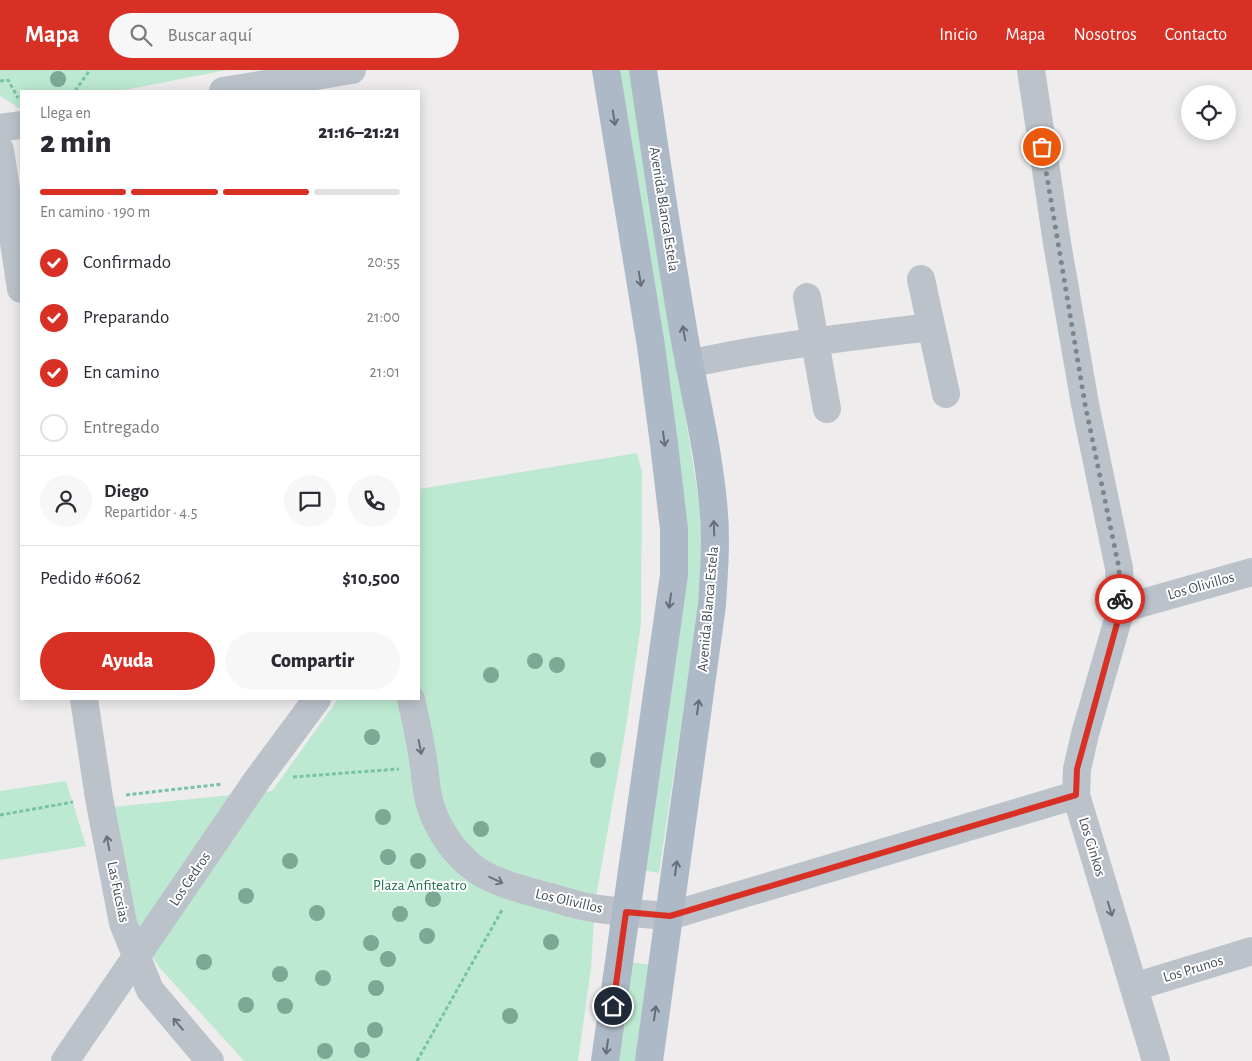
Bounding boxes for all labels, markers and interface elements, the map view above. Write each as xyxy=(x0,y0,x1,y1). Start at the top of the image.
search box xyxy=(109,13,459,58)
icon: search xyxy=(127,21,155,49)
text: Mapa xyxy=(25,23,79,47)
text: Buscar aquí xyxy=(167,26,252,45)
text: Inicio xyxy=(939,26,978,44)
text: Mapa xyxy=(1006,26,1045,44)
text: Nosotros xyxy=(1073,26,1137,44)
text: Contacto xyxy=(1165,26,1227,44)
map controls xyxy=(1181,85,1236,140)
button: locate xyxy=(1181,85,1236,140)
text: Llega en xyxy=(40,105,91,121)
one-way arrow xyxy=(609,110,619,126)
text: 21:16–21:21 xyxy=(318,123,400,142)
text: 2 min xyxy=(40,126,112,158)
pin xyxy=(1021,126,1063,168)
icon: bag xyxy=(1028,133,1056,161)
street label: Avenida Blanca Estela xyxy=(647,146,681,273)
text: En camino · 190 m xyxy=(40,204,150,220)
icon: check xyxy=(40,249,68,277)
text: Confirmado xyxy=(83,253,171,272)
text: 20:55 xyxy=(367,254,400,270)
one-way arrow xyxy=(635,270,645,286)
icon: check xyxy=(40,304,68,332)
text: Preparando xyxy=(83,308,169,327)
text: 21:00 xyxy=(367,309,400,325)
one-way arrow xyxy=(679,326,689,342)
icon: check xyxy=(40,359,68,387)
text: En camino xyxy=(83,363,160,382)
text: 21:01 xyxy=(370,364,400,380)
text: Entregado xyxy=(83,418,159,437)
one-way arrow xyxy=(659,431,669,447)
button: person xyxy=(40,475,92,527)
button: chat xyxy=(284,475,336,527)
button: phone xyxy=(348,475,400,527)
text: Diego xyxy=(104,482,149,501)
text: Repartidor · 4.5 xyxy=(104,504,197,520)
one-way arrow xyxy=(710,520,719,536)
street label: Avenida Blanca Estela xyxy=(695,545,721,673)
text: Pedido #6062 xyxy=(40,569,141,588)
text: $10,500 xyxy=(342,569,400,588)
street label: Los Olivillos xyxy=(1166,569,1236,603)
courier xyxy=(1095,574,1145,624)
icon: bike xyxy=(1106,585,1134,613)
one-way arrow xyxy=(665,593,675,609)
button: Ayuda xyxy=(40,632,215,690)
button: Compartir xyxy=(225,632,400,690)
one-way arrow xyxy=(693,699,703,715)
one-way arrow xyxy=(416,738,426,754)
street label: Los Ginkos xyxy=(1076,815,1108,879)
one-way arrow xyxy=(102,836,112,852)
street label: Los Cedros xyxy=(167,849,213,909)
street label: Las Fucsias xyxy=(104,860,132,924)
one-way arrow xyxy=(671,861,681,877)
one-way arrow xyxy=(488,876,503,885)
park label: Plaza Anfiteatro xyxy=(373,878,467,893)
street label: Los Olivillos xyxy=(534,886,604,916)
one-way arrow xyxy=(1106,900,1116,916)
street label: Los Prunos xyxy=(1161,953,1225,985)
pin xyxy=(592,985,634,1027)
icon: home xyxy=(599,992,627,1020)
one-way arrow xyxy=(650,1005,660,1021)
one-way arrow xyxy=(173,1017,184,1030)
one-way arrow xyxy=(602,1039,612,1055)

